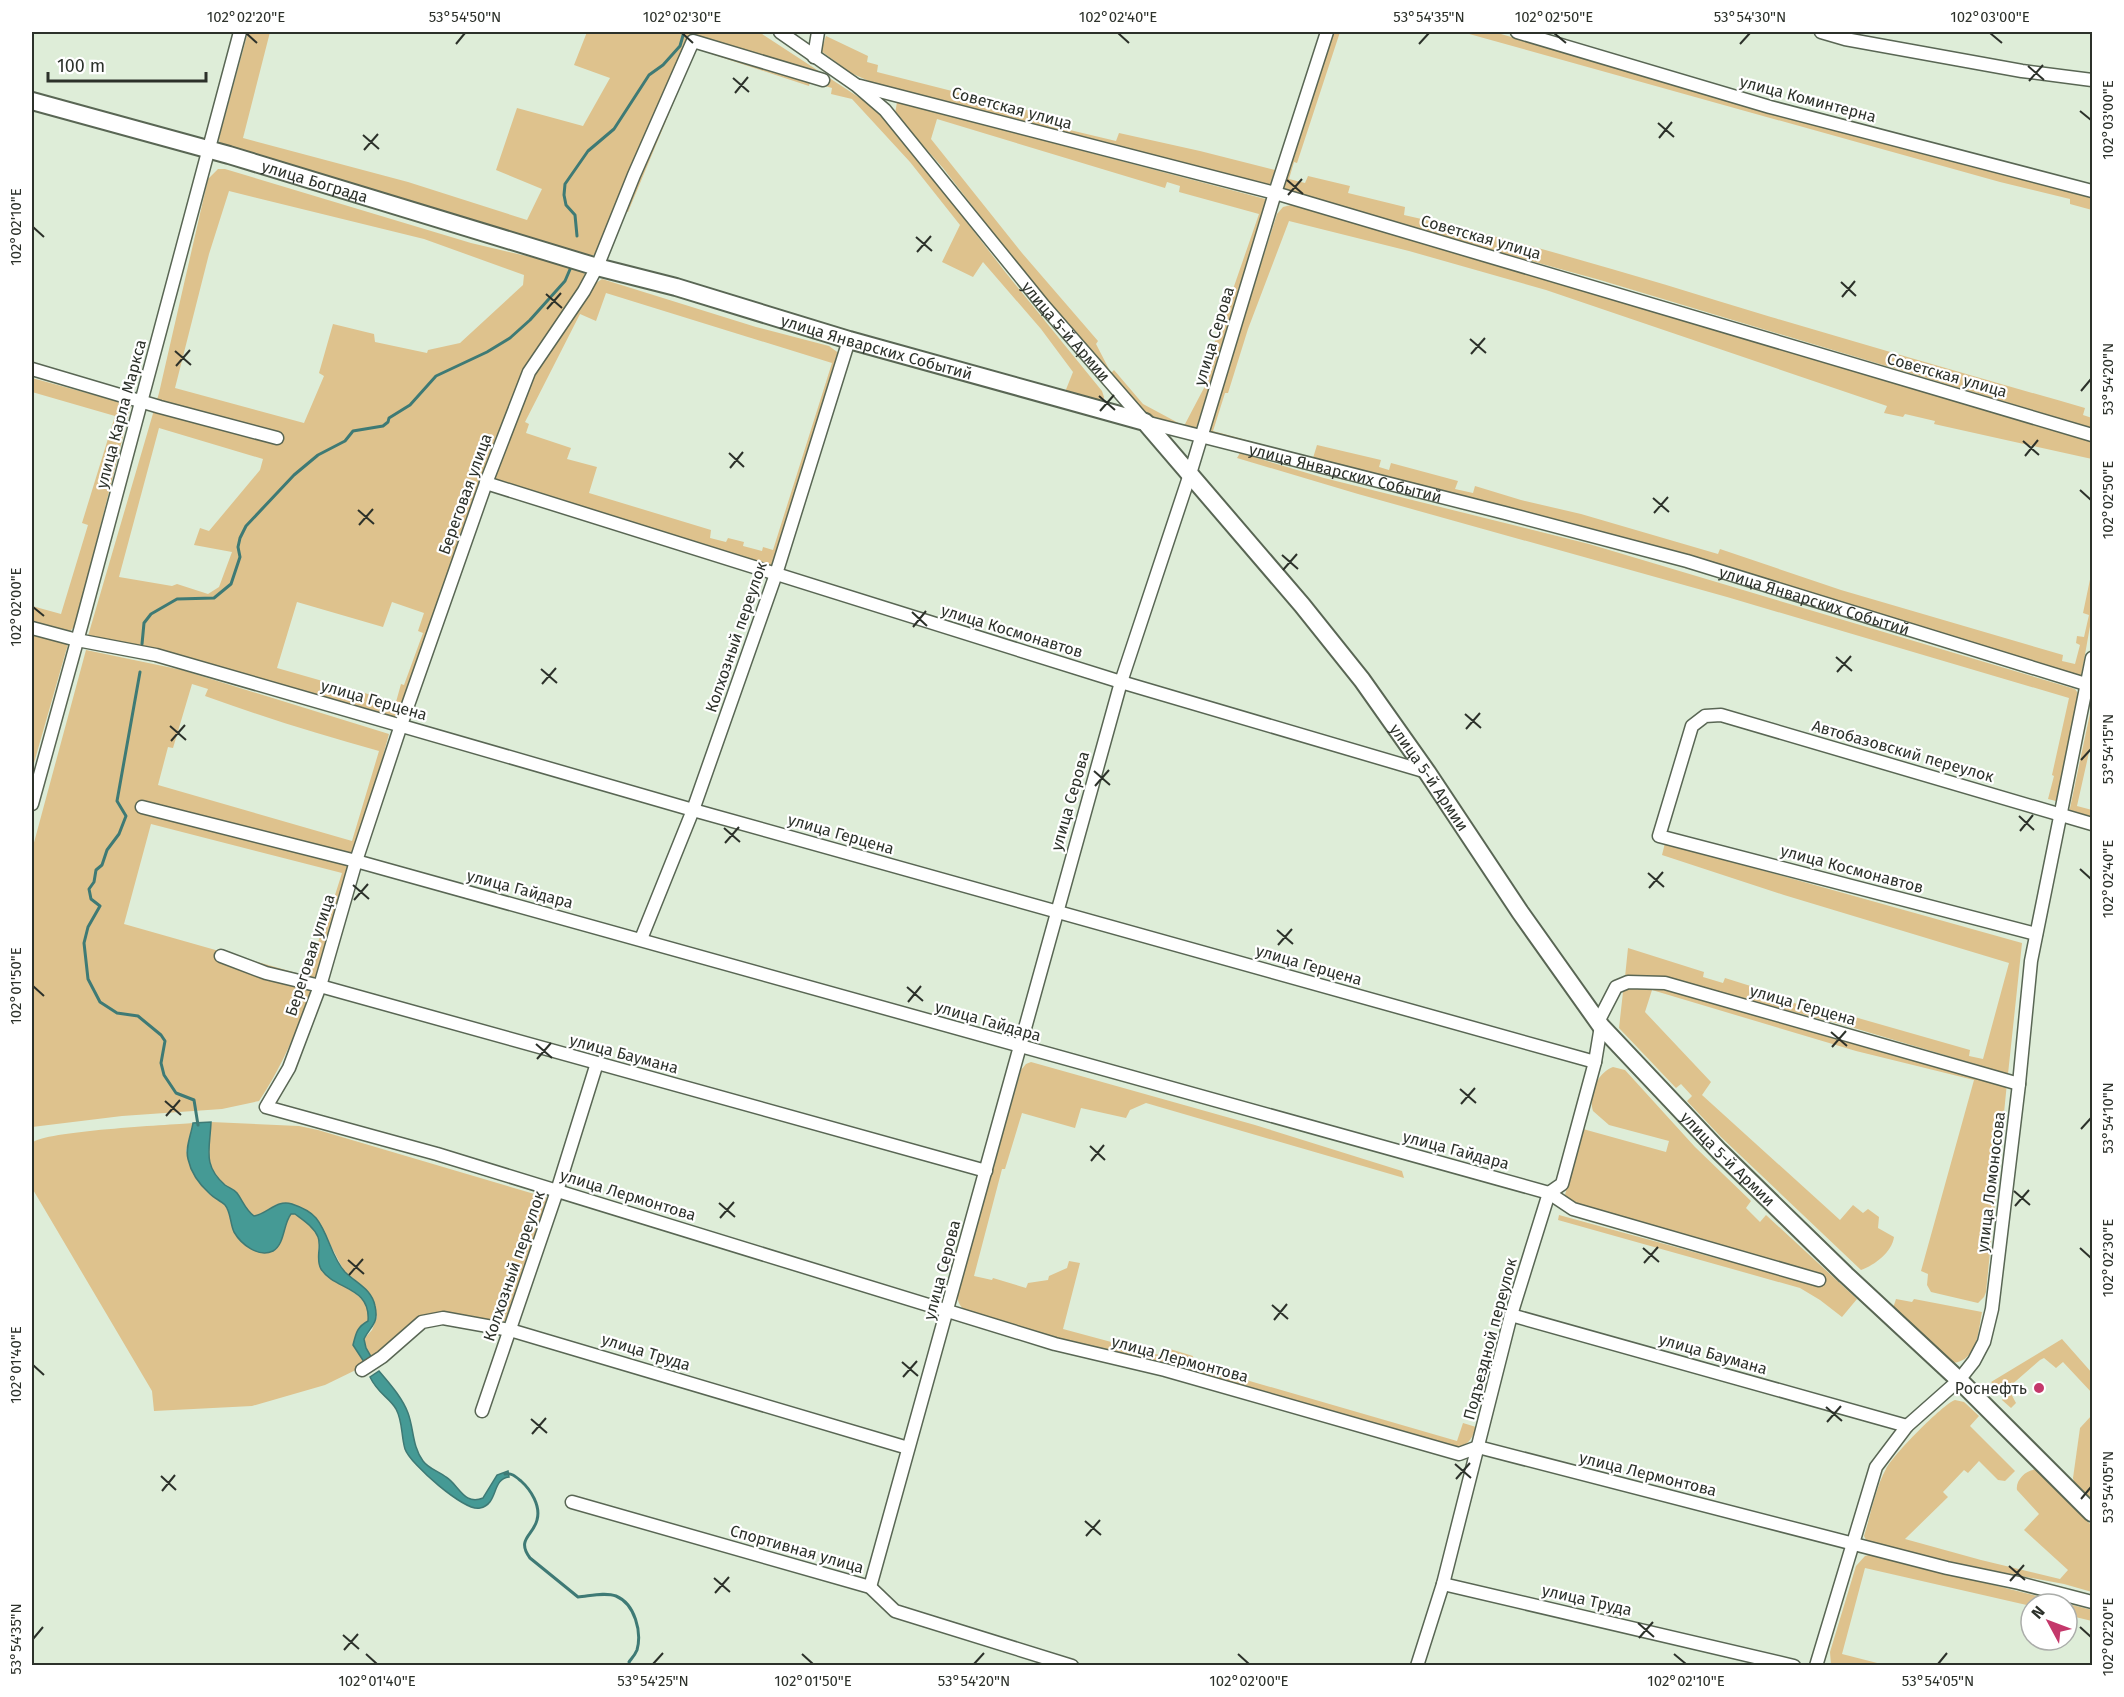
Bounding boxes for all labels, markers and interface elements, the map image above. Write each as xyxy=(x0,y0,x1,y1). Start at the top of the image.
text: 102°02'20"E xyxy=(207,8,285,26)
text: 53°54'50"N xyxy=(429,8,501,26)
text: 102°02'30"E xyxy=(643,8,721,26)
text: 102°02'40"E xyxy=(1079,8,1157,26)
text: 53°54'35"N xyxy=(1393,8,1465,26)
text: 102°02'50"E xyxy=(1515,8,1593,26)
text: 53°54'30"N xyxy=(1714,8,1786,26)
text: 102°03'00"E xyxy=(1950,8,2030,26)
scale bar xyxy=(48,45,206,83)
text: 100 m xyxy=(57,55,105,77)
street label: улица Коминтерна xyxy=(1738,72,1878,126)
text: 102°03'00"E xyxy=(2099,80,2117,160)
street label: Советская улица xyxy=(950,83,1074,133)
street label: улица Бограда xyxy=(259,156,370,206)
text: 102°02'10"E xyxy=(7,188,25,266)
street label: Советская улица xyxy=(1419,211,1543,263)
street label: улица 5-й Армии xyxy=(1018,277,1115,385)
street label: улица Серова xyxy=(1190,284,1238,388)
street label: улица Январских Событий xyxy=(779,310,975,383)
street label: улица Карла Маркса xyxy=(92,337,150,491)
text: 53°54'20"N xyxy=(2099,343,2117,415)
street label: Советская улица xyxy=(1885,349,2009,401)
street label: Береговая улица xyxy=(434,431,496,557)
street label: улица Январских Событий xyxy=(1247,439,1444,506)
text: 102°02'50"E xyxy=(2099,461,2117,539)
street label: Колхозный переулок xyxy=(701,559,771,715)
street label: улица Январских Событий xyxy=(1717,562,1912,639)
text: 102°02'00"E xyxy=(7,567,25,647)
street label: улица Космонавтов xyxy=(939,600,1085,662)
street label: улица Герцена xyxy=(319,676,429,724)
text: 53°54'15"N xyxy=(2099,714,2117,784)
street label: Автобазовский переулок xyxy=(1810,716,1997,786)
street label: улица 5-й Армии xyxy=(1386,720,1473,834)
street label: улица Серова xyxy=(1047,749,1093,853)
street label: улица Герцена xyxy=(786,810,896,858)
text: 102°02'40"E xyxy=(2099,840,2117,918)
street label: улица Космонавтов xyxy=(1778,841,1926,897)
street label: улица Гайдара xyxy=(465,866,575,912)
street label: Береговая улица xyxy=(281,892,339,1018)
street label: улица Герцена xyxy=(1254,941,1364,989)
text: 102°01'50"E xyxy=(7,947,25,1025)
street label: улица Герцена xyxy=(1748,981,1858,1029)
street label: улица Гайдара xyxy=(933,997,1043,1045)
street label: улица Баумана xyxy=(567,1030,681,1078)
text: 53°54'10"N xyxy=(2099,1082,2117,1154)
street label: улица 5-й Армии xyxy=(1677,1107,1779,1210)
street label: улица Ломоносова xyxy=(1973,1110,2009,1254)
street label: улица Гайдара xyxy=(1401,1127,1511,1173)
street label: улица Лермонтова xyxy=(558,1165,698,1225)
street label: Колхозный переулок xyxy=(479,1188,549,1344)
street label: улица Серова xyxy=(920,1218,964,1322)
text: 102°02'30"E xyxy=(2099,1219,2117,1297)
street label: Подъездной переулок xyxy=(1459,1255,1521,1422)
text: 102°01'40"E xyxy=(7,1326,25,1404)
street label: улица Труда xyxy=(599,1329,693,1375)
street label: улица Баумана xyxy=(1657,1329,1769,1379)
street label: улица Лермонтова xyxy=(1109,1332,1251,1386)
place label: Роснефть xyxy=(1955,1379,2027,1398)
marker: Роснефть xyxy=(2032,1381,2046,1395)
street label: улица Лермонтова xyxy=(1577,1448,1719,1500)
text: 53°54'05"N xyxy=(2099,1451,2117,1523)
street label: Спортивная улица xyxy=(728,1521,866,1577)
street label: улица Труда xyxy=(1540,1580,1634,1620)
north arrow xyxy=(2019,1592,2079,1652)
text: 102°02'20"E xyxy=(2099,1598,2117,1676)
text: N xyxy=(2027,1602,2049,1623)
text: 53°54'35"N xyxy=(7,1603,25,1675)
text: 102°01'40"E xyxy=(338,1672,416,1690)
text: 53°54'25"N xyxy=(617,1672,689,1690)
text: 102°01'50"E xyxy=(774,1672,852,1690)
text: 53°54'20"N xyxy=(938,1672,1010,1690)
text: 102°02'00"E xyxy=(1209,1672,1289,1690)
text: 102°02'10"E xyxy=(1647,1672,1725,1690)
text: 53°54'05"N xyxy=(1902,1672,1974,1690)

